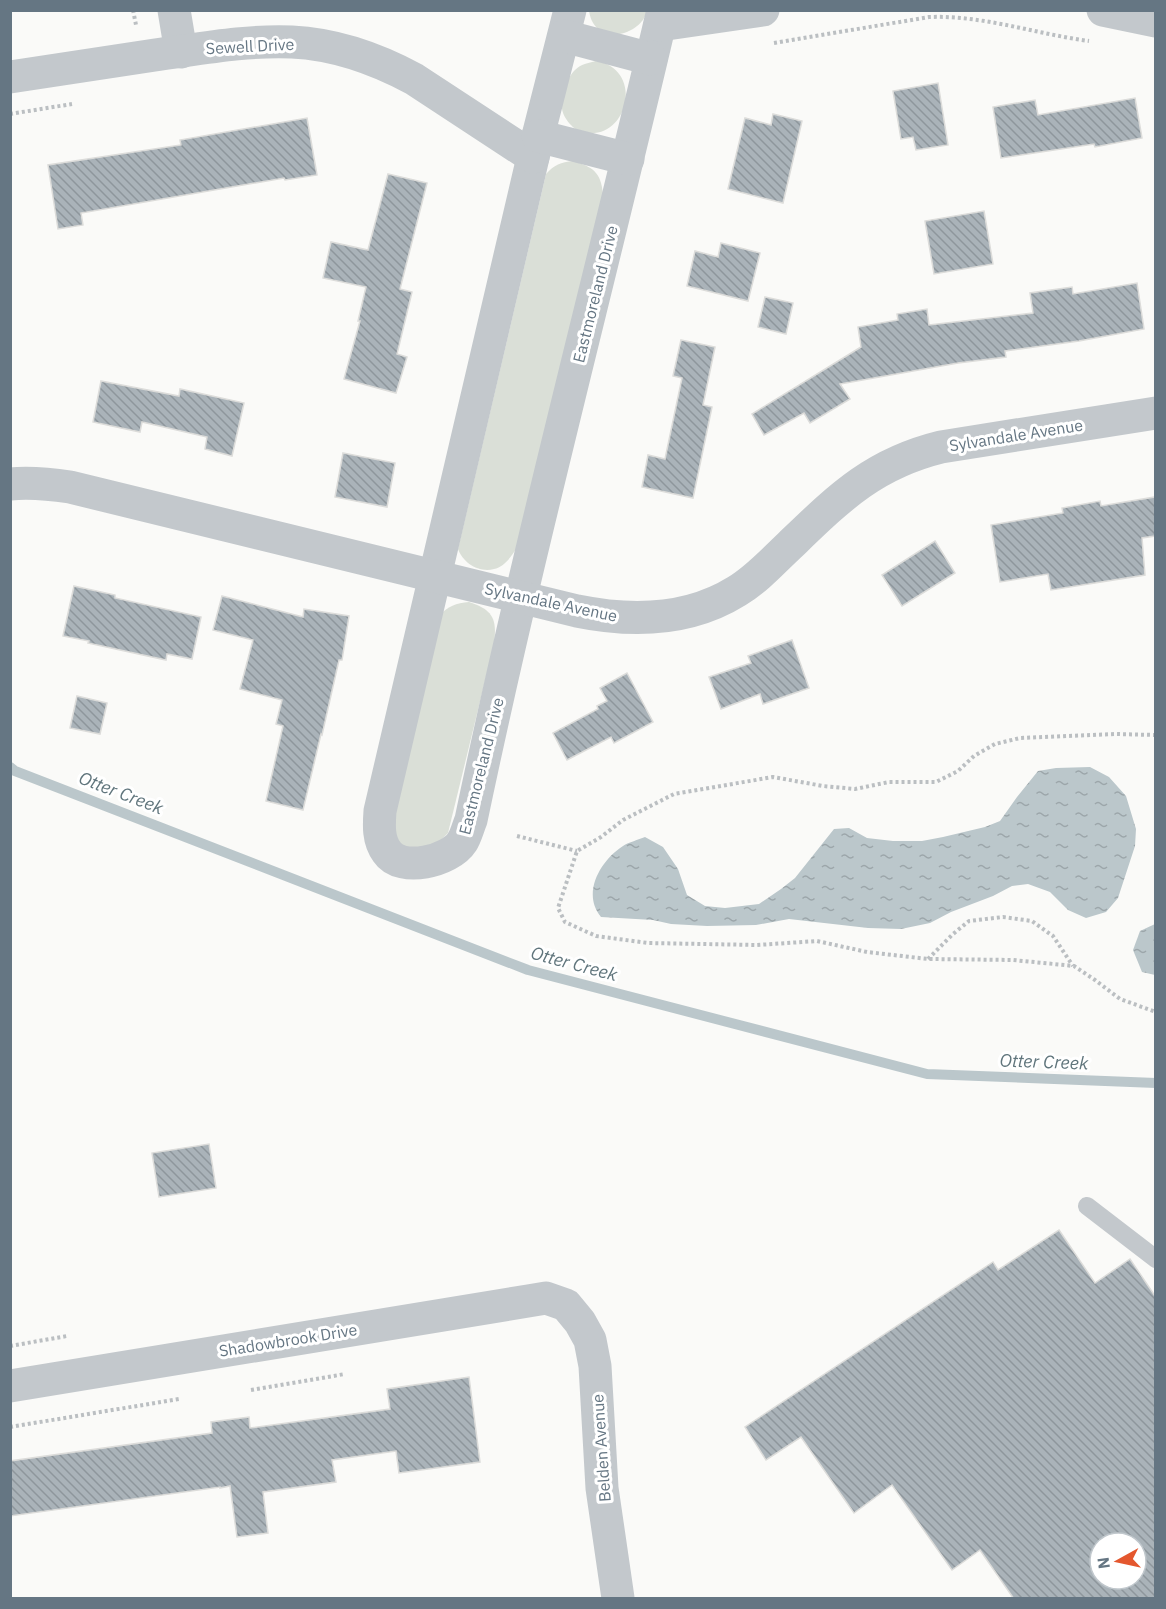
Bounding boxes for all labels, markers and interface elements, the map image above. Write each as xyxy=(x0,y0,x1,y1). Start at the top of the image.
street label: Sewell Drive xyxy=(205,34,295,58)
street label: Eastmoreland Drive xyxy=(568,223,622,365)
street label: Sylvandale Avenue xyxy=(948,415,1084,455)
street label: Sylvandale Avenue xyxy=(483,578,619,626)
street label: Eastmoreland Drive xyxy=(454,695,508,837)
water label: Otter Creek xyxy=(76,766,167,819)
water label: Otter Creek xyxy=(528,941,621,986)
water label: Otter Creek xyxy=(999,1048,1089,1075)
street label: Shadowbrook Drive xyxy=(217,1319,359,1361)
street label: Belden Avenue xyxy=(587,1393,615,1503)
north arrow xyxy=(1088,1531,1148,1591)
text: N xyxy=(1092,1556,1114,1570)

